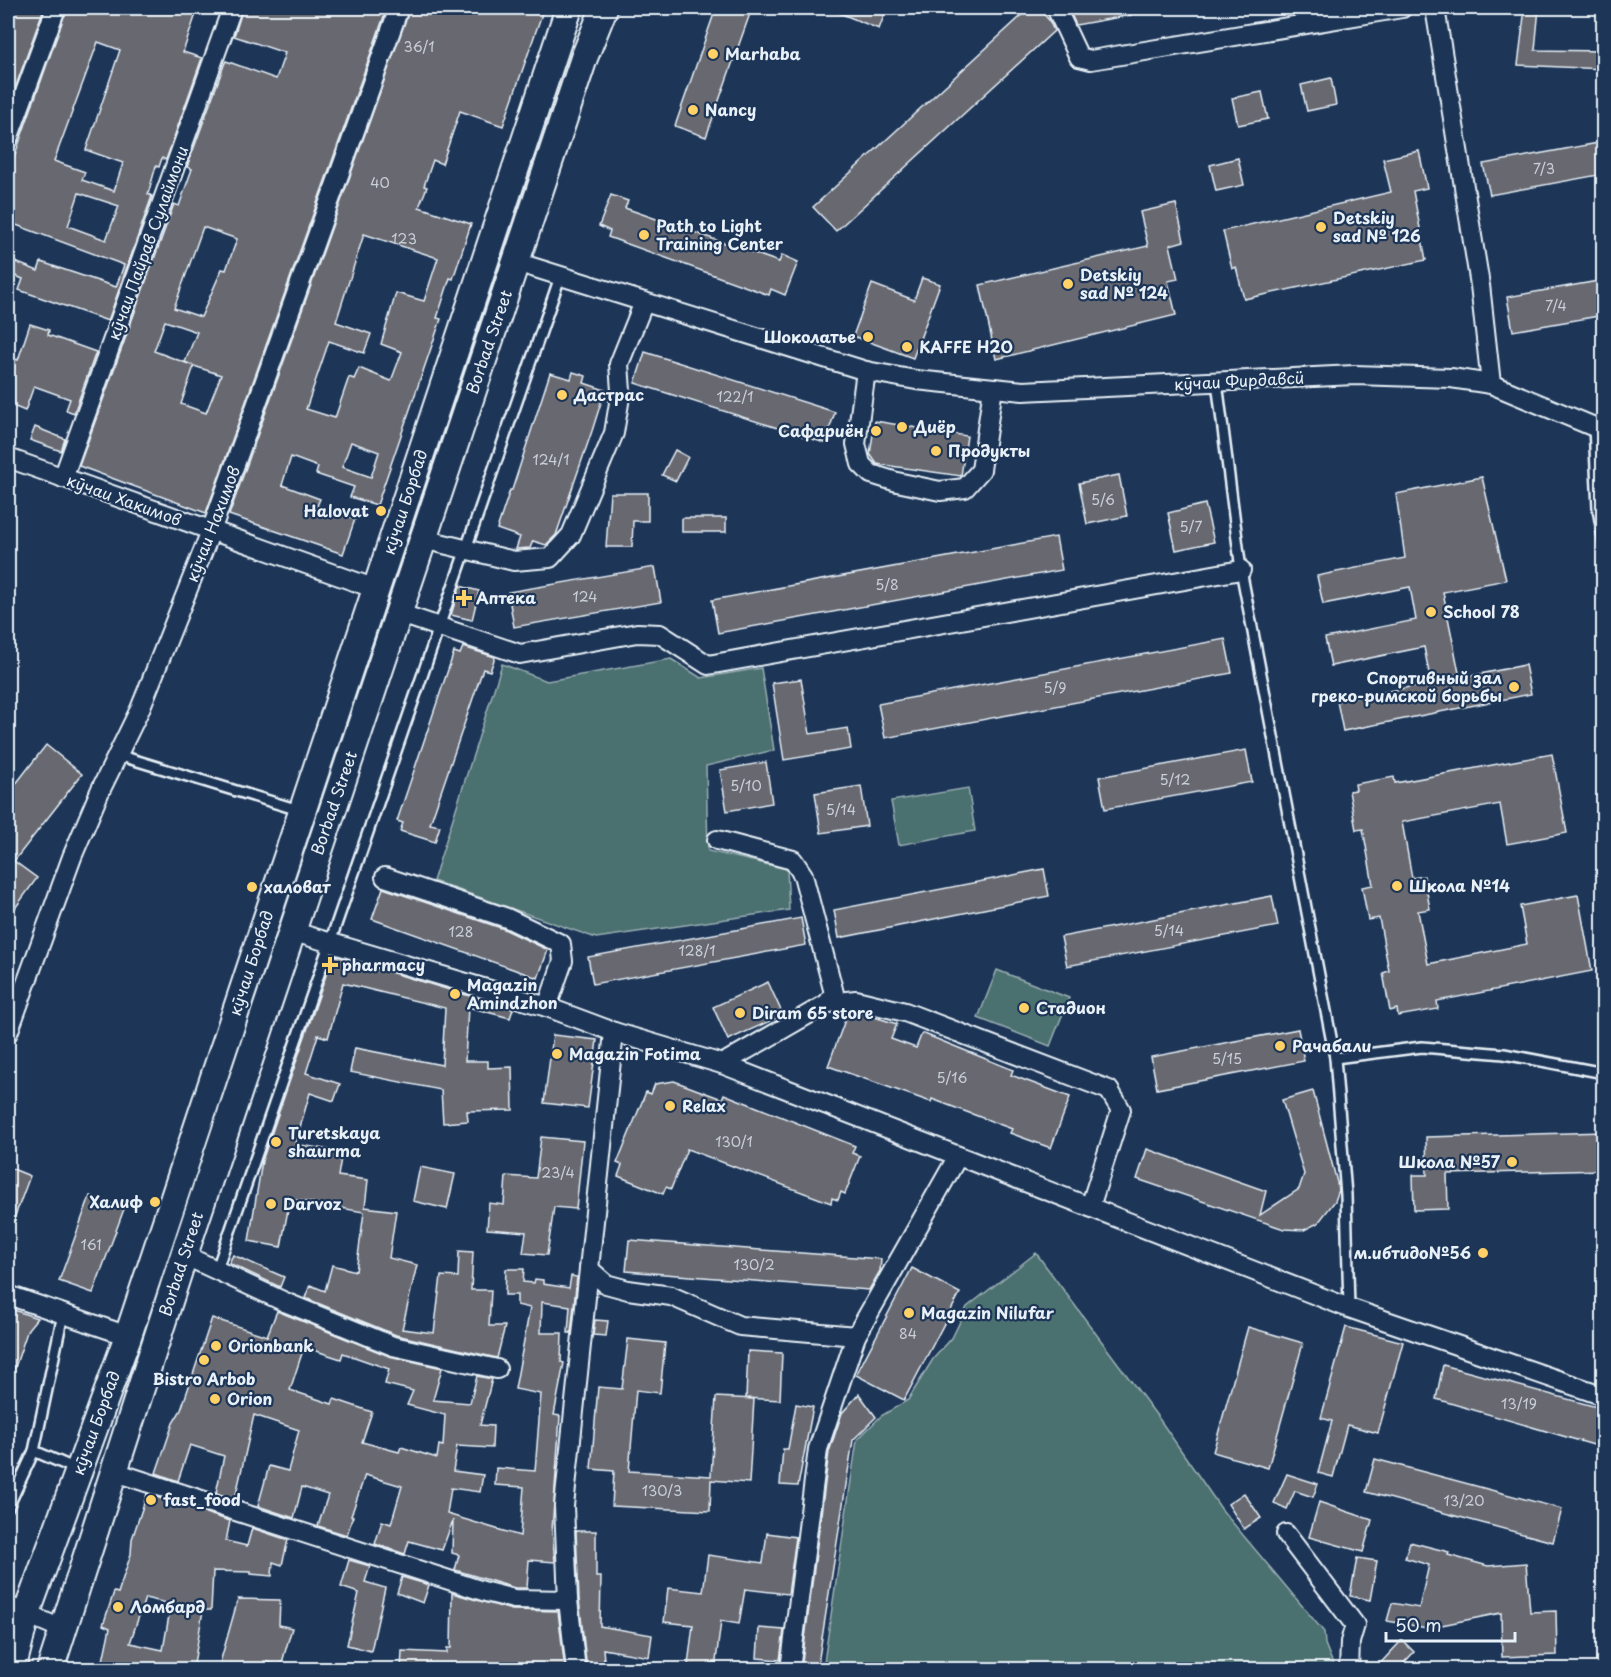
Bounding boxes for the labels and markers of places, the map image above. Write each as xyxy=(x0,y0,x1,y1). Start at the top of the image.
place label: Marhaba xyxy=(725,41,801,65)
marker: Marhaba xyxy=(706,47,720,61)
place label: Nancy xyxy=(705,97,756,121)
marker: Nancy xyxy=(686,103,700,117)
place label: Detskiy sad № 126 xyxy=(1333,205,1421,247)
place label: Path to Light Training Center xyxy=(656,213,784,255)
marker: Detskiy sad № 126 xyxy=(1314,220,1328,234)
marker: Path to Light Training Center xyxy=(637,228,651,242)
place label: Detskiy sad № 124 xyxy=(1080,262,1168,304)
marker: Detskiy sad № 124 xyxy=(1061,277,1075,291)
place label: Шоколатье xyxy=(763,324,856,348)
marker: Шоколатье xyxy=(861,330,875,344)
place label: KAFFE H2O xyxy=(919,334,1013,358)
marker: KAFFE H2O xyxy=(900,340,914,354)
place label: Дастрас xyxy=(573,382,644,406)
marker: Дастрас xyxy=(555,388,569,402)
place label: Диëр xyxy=(913,414,956,438)
place label: Сафариëн xyxy=(778,418,864,442)
marker: Диëр xyxy=(895,420,909,434)
marker: Сафариëн xyxy=(869,424,883,438)
place label: Продукты xyxy=(948,438,1031,462)
marker: Продукты xyxy=(929,444,943,458)
place label: Halovat xyxy=(304,498,369,522)
marker: Halovat xyxy=(374,504,388,518)
place label: Аптека xyxy=(476,585,536,609)
marker: Аптека xyxy=(457,591,471,605)
place label: School 78 xyxy=(1443,599,1520,623)
marker: School 78 xyxy=(1424,605,1438,619)
place label: Спортивный зал греко-римской борьбы xyxy=(1311,665,1502,707)
marker: Спортивный зал греко-римской борьбы xyxy=(1507,680,1521,694)
place label: Школа №14 xyxy=(1409,873,1510,897)
place label: халоват xyxy=(264,874,331,898)
marker: Школа №14 xyxy=(1390,879,1404,893)
marker: халоват xyxy=(245,880,259,894)
place label: pharmacy xyxy=(342,952,425,976)
marker: pharmacy xyxy=(323,958,337,972)
place label: Magazin Amindzhon xyxy=(467,972,558,1014)
marker: Magazin Amindzhon xyxy=(448,987,462,1001)
place label: Стадион xyxy=(1036,995,1106,1019)
place label: Diram 65 store xyxy=(752,1000,874,1024)
marker: Стадион xyxy=(1017,1001,1031,1015)
marker: Diram 65 store xyxy=(733,1006,747,1020)
place label: Рачабали xyxy=(1292,1033,1372,1057)
marker: Рачабали xyxy=(1273,1039,1287,1053)
place label: Magazin Fotima xyxy=(569,1041,701,1065)
marker: Magazin Fotima xyxy=(550,1047,564,1061)
place label: Relax xyxy=(682,1093,726,1117)
marker: Relax xyxy=(663,1099,677,1113)
place label: Turetskaya shaurma xyxy=(288,1120,380,1162)
marker: Turetskaya shaurma xyxy=(269,1135,283,1149)
place label: Школа №57 xyxy=(1398,1149,1501,1173)
marker: Школа №57 xyxy=(1505,1155,1519,1169)
place label: Халиф xyxy=(90,1189,143,1213)
place label: Darvoz xyxy=(283,1191,342,1215)
marker: Халиф xyxy=(148,1195,162,1209)
marker: Darvoz xyxy=(264,1197,278,1211)
place label: м.ибтидо№56 xyxy=(1354,1240,1471,1264)
marker: м.ибтидо№56 xyxy=(1476,1246,1490,1260)
place label: Magazin Nilufar xyxy=(921,1300,1055,1324)
marker: Magazin Nilufar xyxy=(902,1306,916,1320)
place label: Orionbank xyxy=(228,1333,314,1357)
marker: Orionbank xyxy=(209,1339,223,1353)
marker: Bistro Arbob xyxy=(197,1353,211,1367)
place label: Bistro Arbob xyxy=(153,1366,255,1390)
place label: Orion xyxy=(227,1386,272,1410)
marker: Orion xyxy=(208,1392,222,1406)
place label: fast_food xyxy=(163,1487,241,1511)
marker: fast_food xyxy=(144,1493,158,1507)
place label: Ломбард xyxy=(130,1594,206,1618)
marker: Ломбард xyxy=(111,1600,125,1614)

